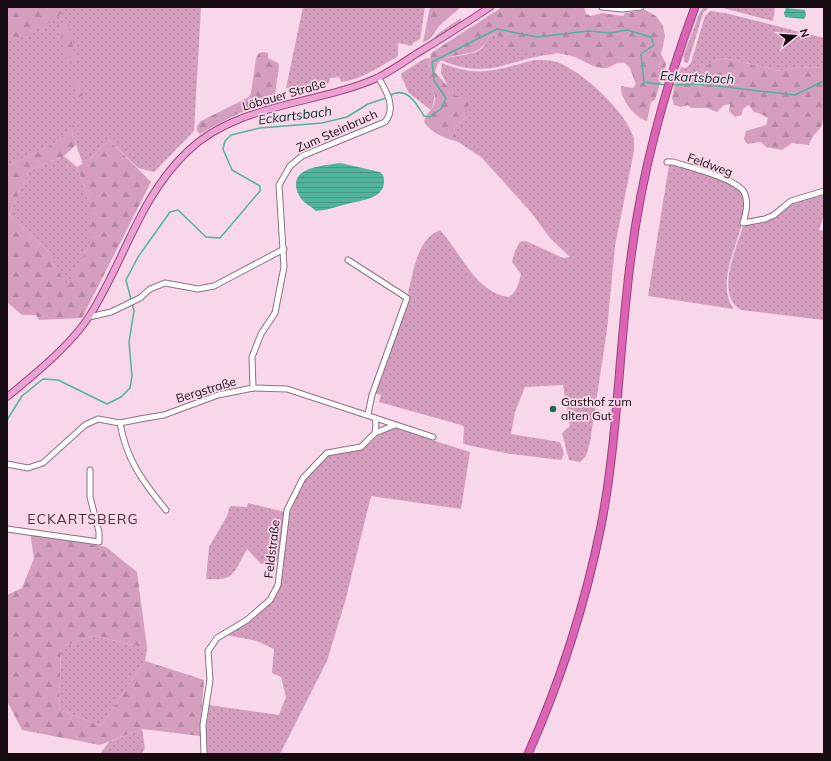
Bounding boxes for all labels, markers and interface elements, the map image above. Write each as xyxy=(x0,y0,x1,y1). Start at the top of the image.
north arrow xyxy=(775,16,815,56)
text: N xyxy=(797,27,812,39)
water label: Eckartsbach xyxy=(660,67,734,87)
street label: Löbauer Straße xyxy=(240,75,327,114)
water label: Eckartsbach xyxy=(257,103,333,127)
street label: Zum Steinbruch xyxy=(294,106,380,155)
street label: Feldweg xyxy=(685,149,735,180)
street label: Bergstraße xyxy=(174,373,238,406)
place label: Gasthof zum alten Gut xyxy=(561,394,632,423)
marker: Gasthof zum alten Gut xyxy=(548,404,558,414)
district label: ECKARTSBERG xyxy=(27,510,139,528)
street label: Feldstraße xyxy=(260,519,283,579)

